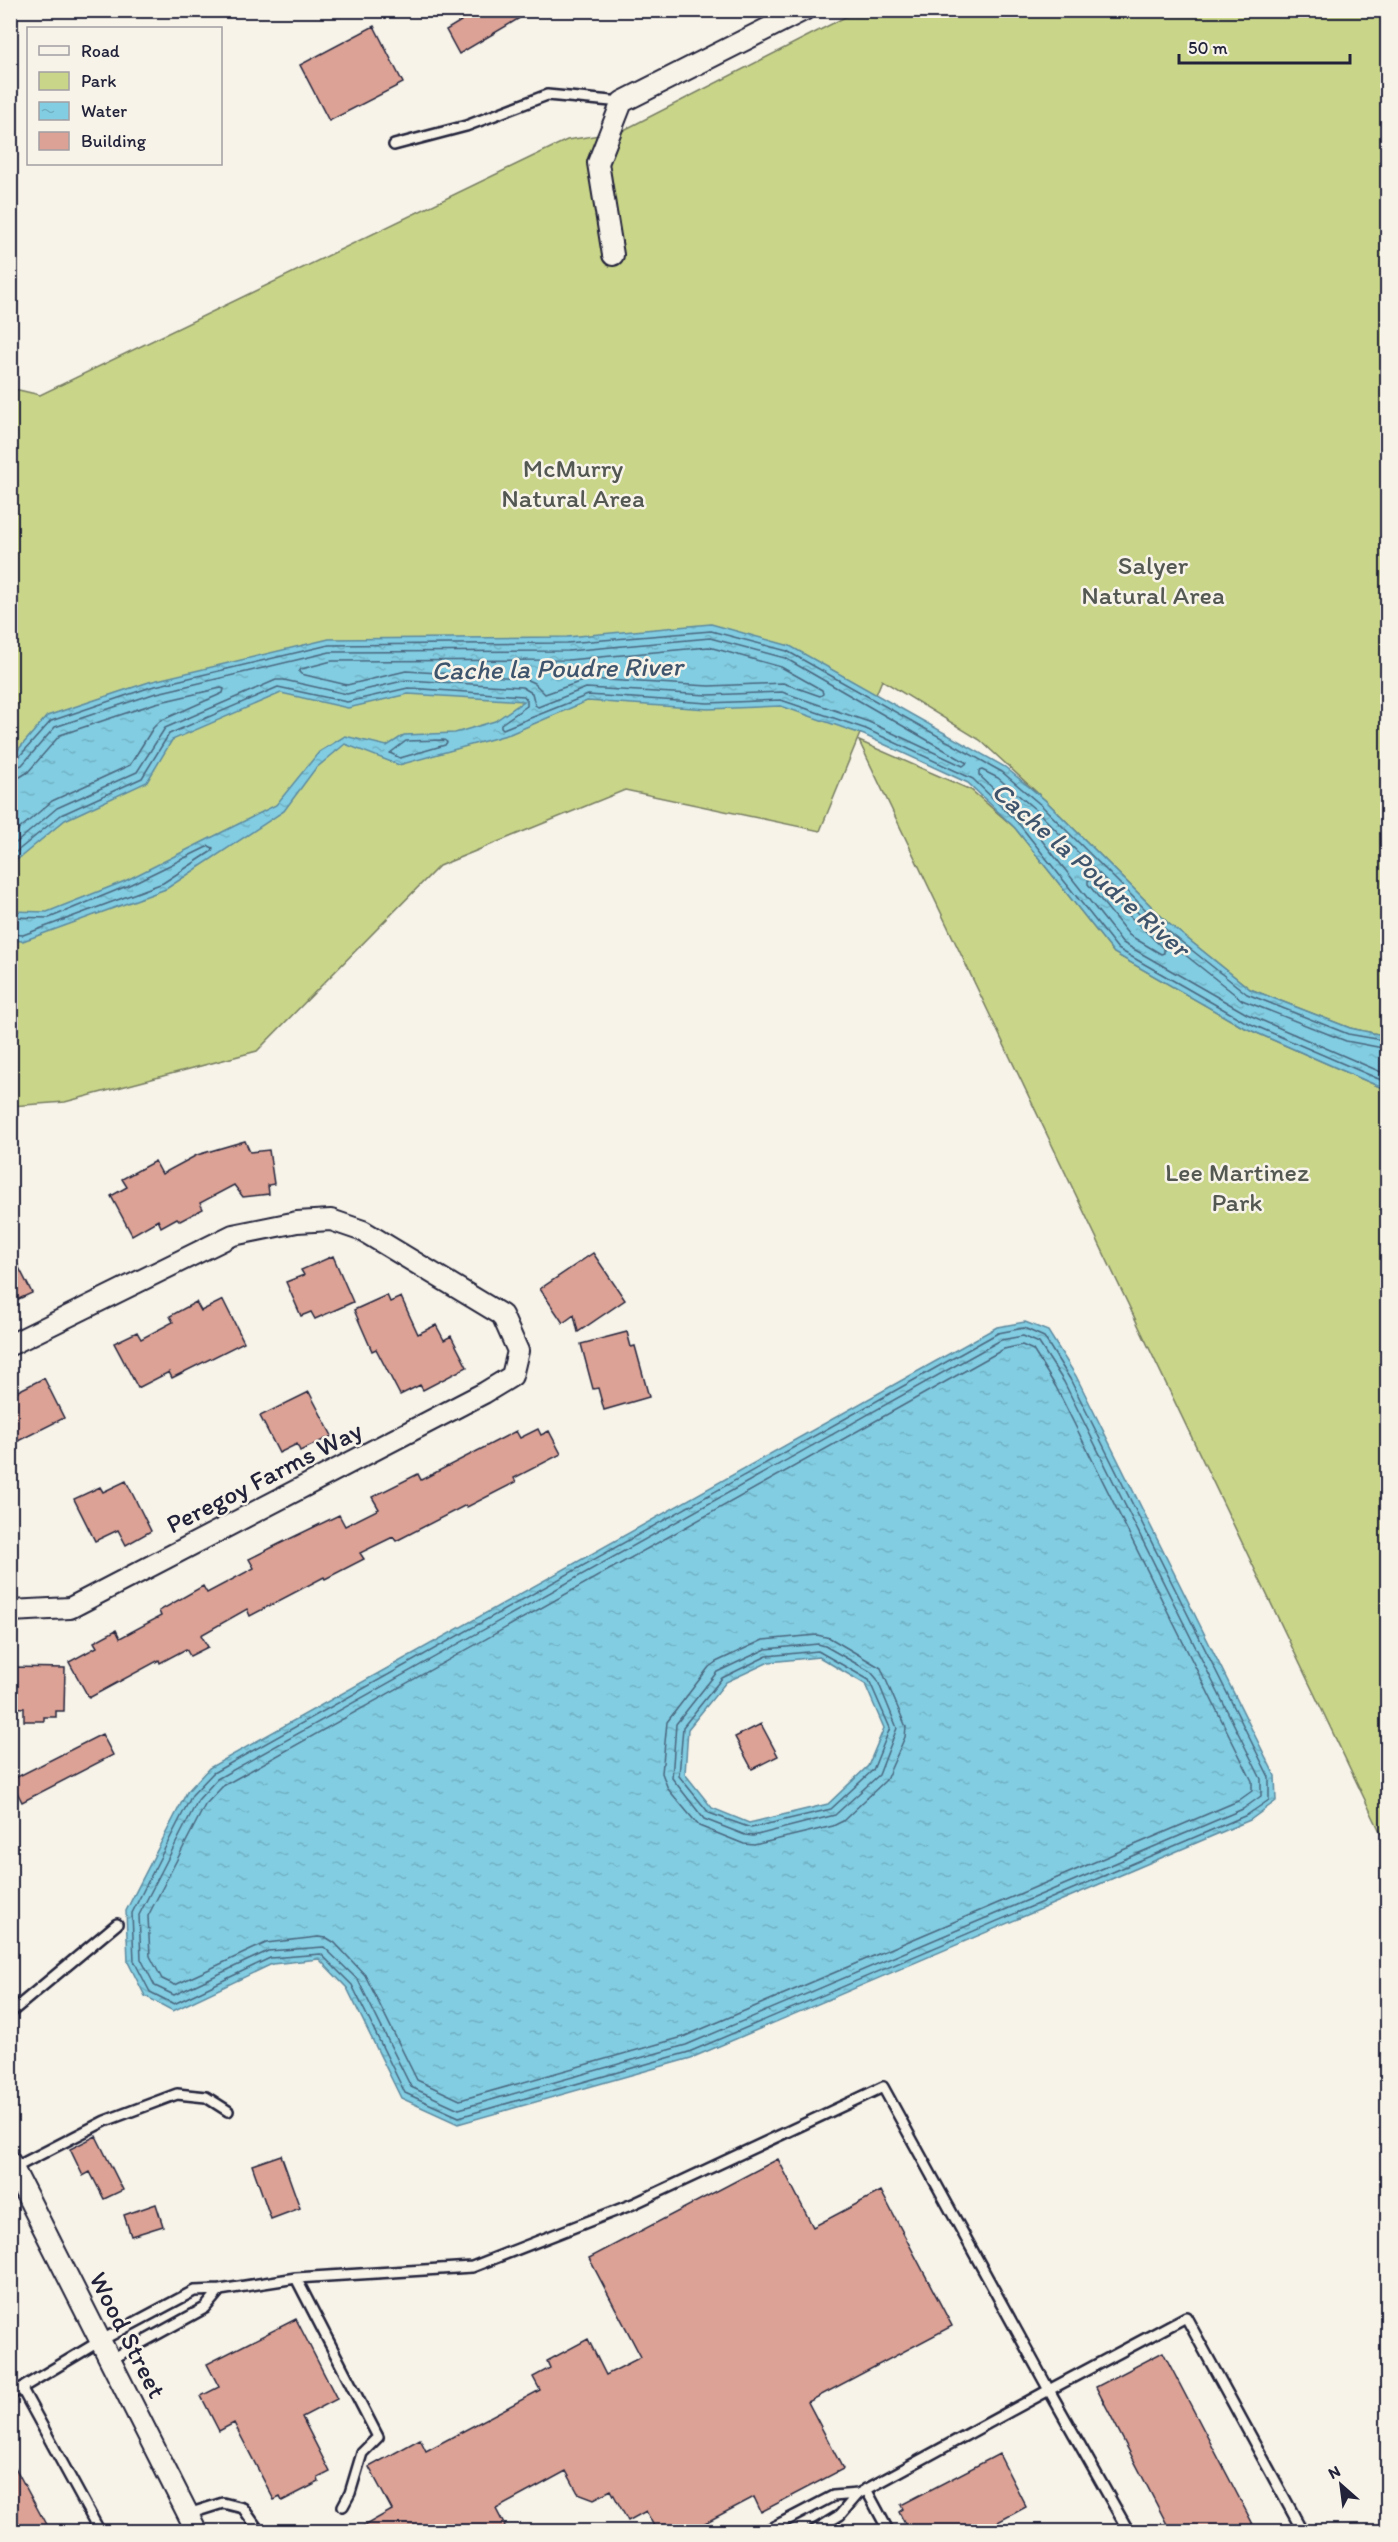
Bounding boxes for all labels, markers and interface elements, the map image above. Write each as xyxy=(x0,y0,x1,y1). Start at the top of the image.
legend xyxy=(27,27,222,165)
scale bar xyxy=(1179,27,1350,65)
text: 50 m xyxy=(1188,37,1228,59)
text: Road xyxy=(81,40,120,62)
text: Park xyxy=(81,70,116,92)
text: Water xyxy=(81,100,127,122)
text: Building xyxy=(81,130,147,152)
park label: McMurry Natural Area xyxy=(501,452,645,514)
park label: Salyer Natural Area xyxy=(1081,549,1225,611)
water label: Cache la Poudre River xyxy=(431,649,686,687)
water label: Cache la Poudre River xyxy=(985,774,1199,966)
park label: Lee Martinez Park xyxy=(1165,1156,1309,1218)
street label: Peregoy Farms Way xyxy=(161,1414,367,1540)
street label: Wood Street xyxy=(83,2267,174,2404)
north arrow xyxy=(1311,2455,1371,2515)
text: N xyxy=(1325,2461,1343,2483)

